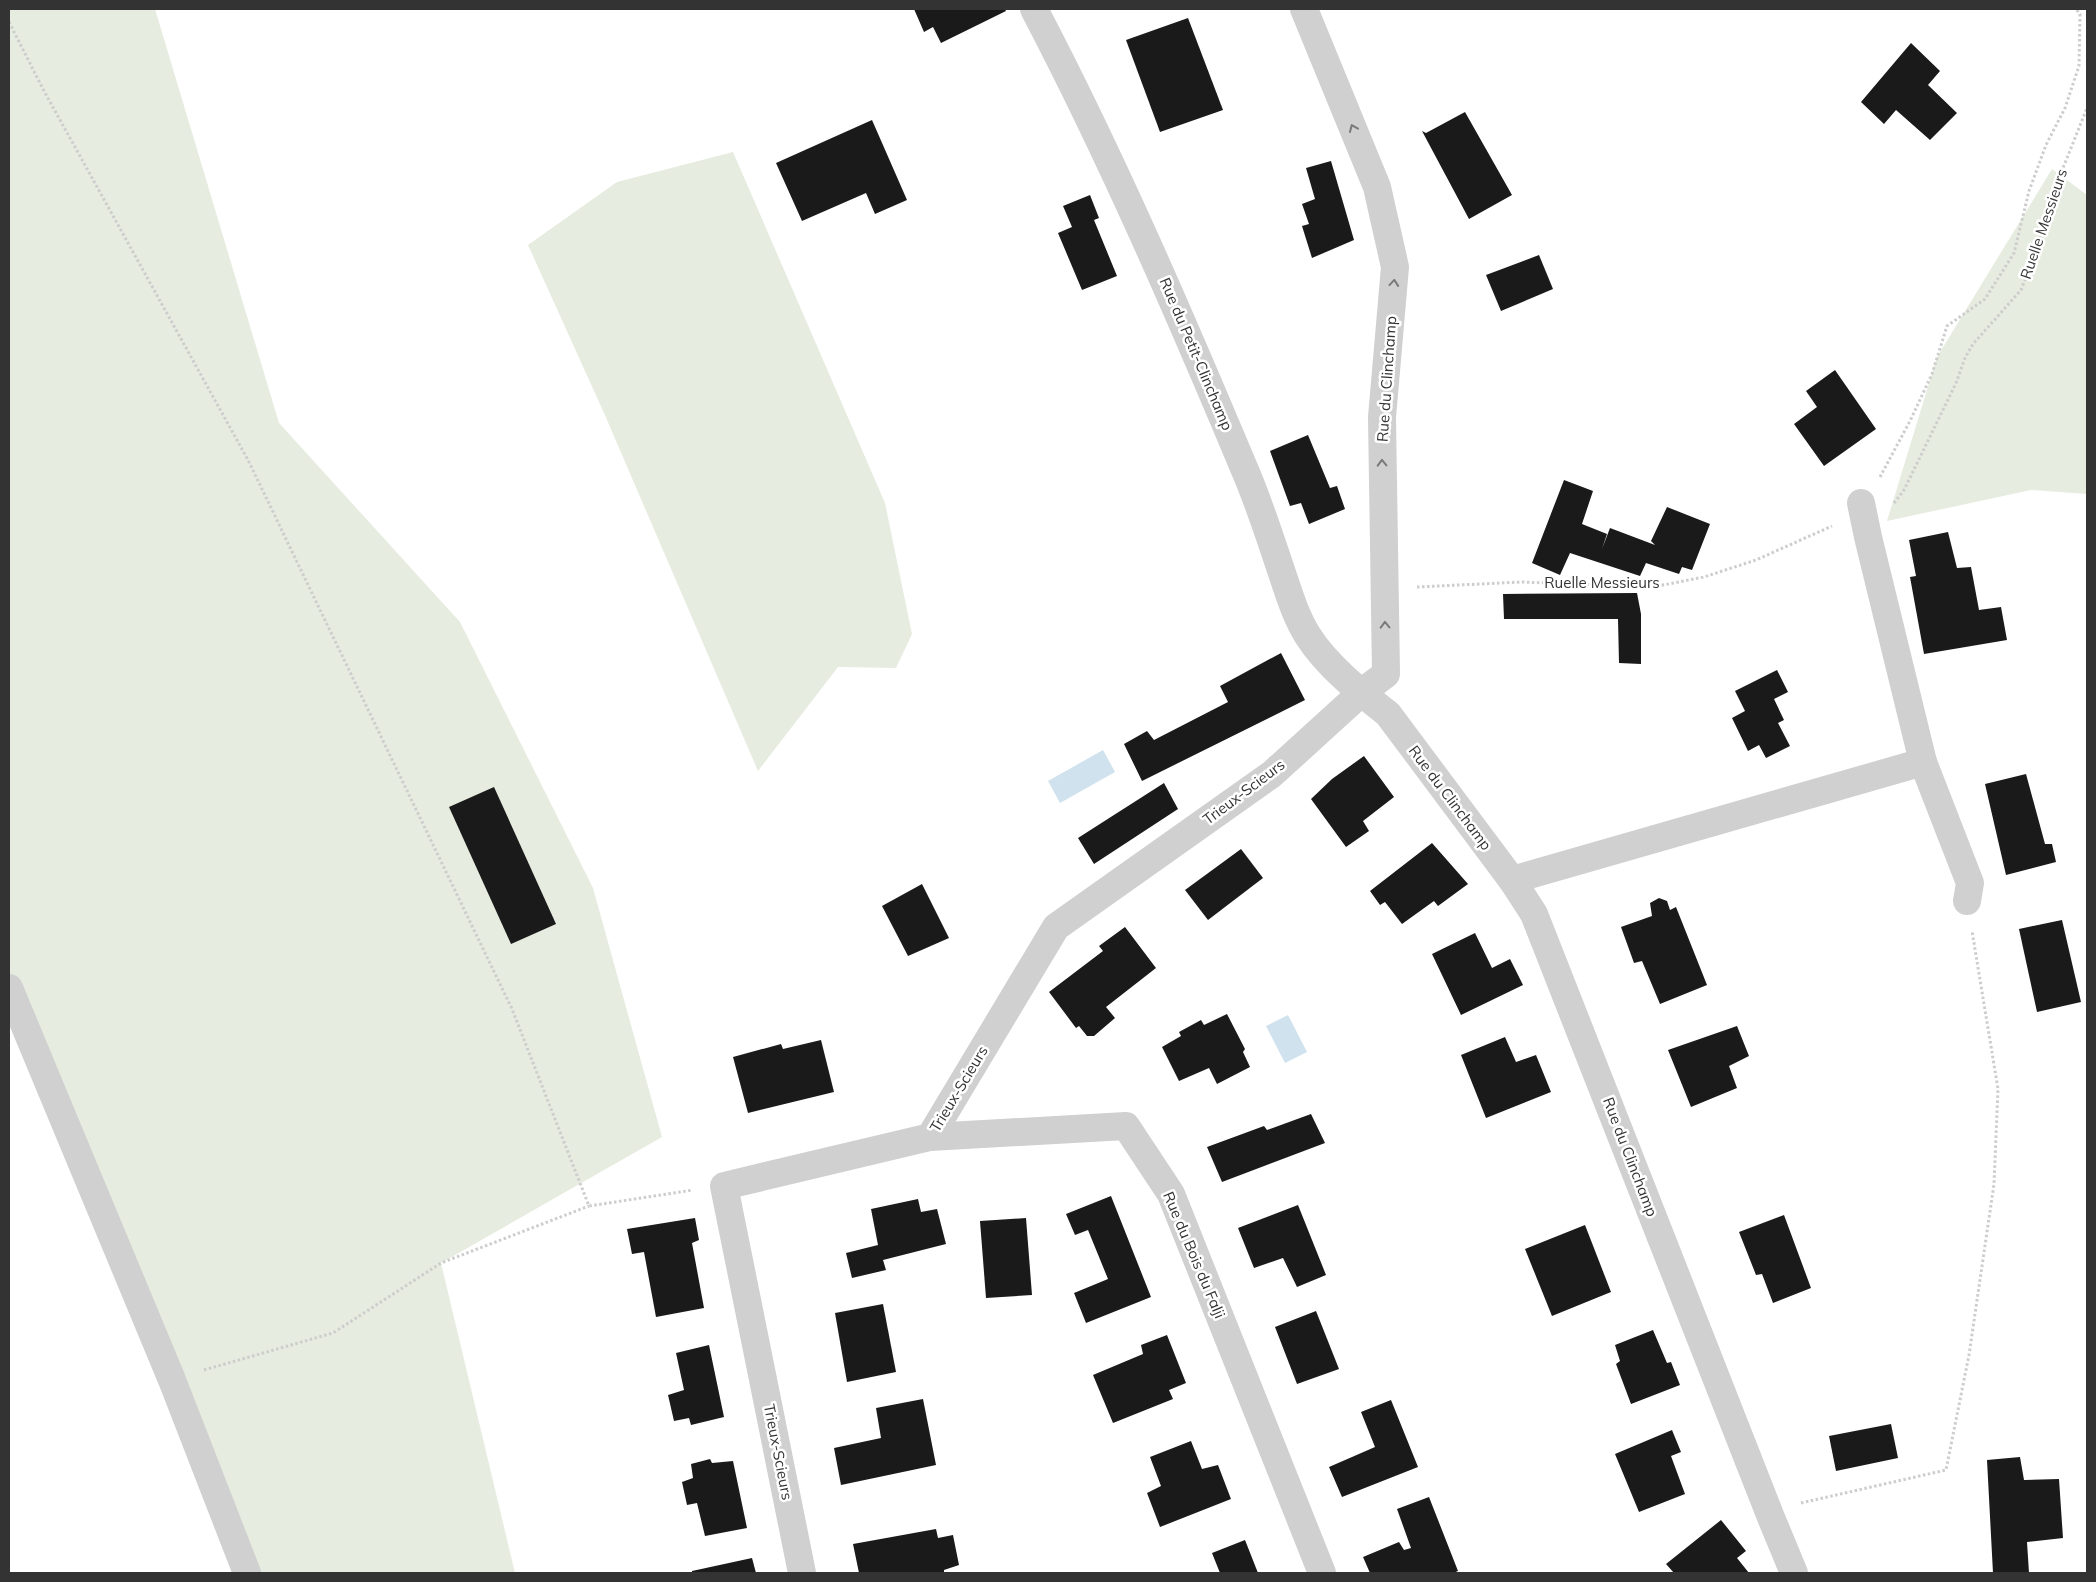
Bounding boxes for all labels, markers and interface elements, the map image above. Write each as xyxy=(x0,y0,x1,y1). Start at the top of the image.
one-way arrow xyxy=(1348,124,1359,133)
street label: Ruelle Messieurs xyxy=(2016,166,2071,282)
street label: Rue du Petit-Clinchamp xyxy=(1156,275,1237,433)
one-way arrow xyxy=(1388,279,1399,287)
street label: Rue du Clinchamp xyxy=(1373,315,1400,443)
one-way arrow xyxy=(1377,458,1388,466)
street label: Ruelle Messieurs xyxy=(1544,573,1660,592)
one-way arrow xyxy=(1380,621,1390,628)
street label: Rue du Clinchamp xyxy=(1405,742,1496,854)
street label: Trieux-Scieurs xyxy=(1199,755,1288,828)
street label: Trieux-Scieurs xyxy=(925,1042,992,1135)
street label: Rue du Clinchamp xyxy=(1599,1094,1662,1219)
street label: Rue du Bois du Falji xyxy=(1159,1189,1230,1321)
street label: Trieux-Scieurs xyxy=(760,1402,797,1502)

